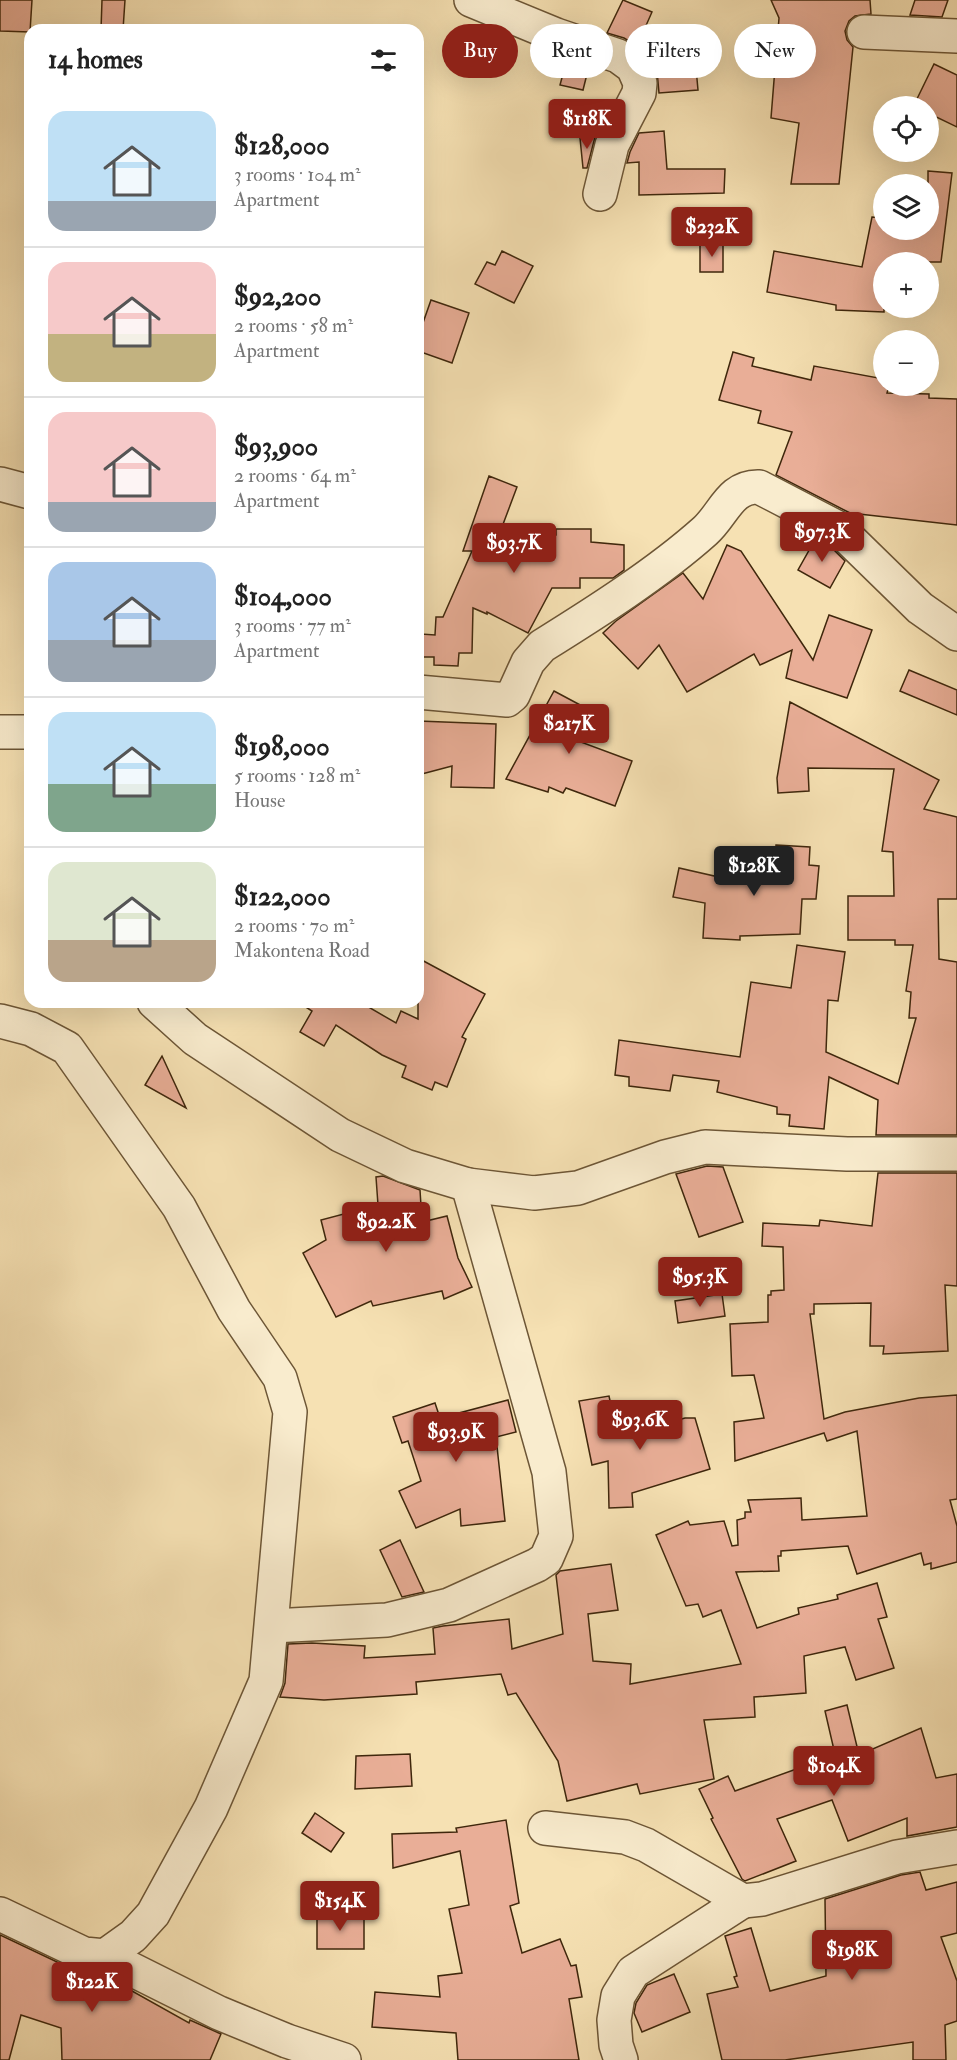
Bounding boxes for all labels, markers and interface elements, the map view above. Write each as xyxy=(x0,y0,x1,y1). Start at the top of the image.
chip: Buy xyxy=(442,24,518,78)
chip: Rent xyxy=(530,24,613,78)
chip: Filters xyxy=(625,24,722,78)
chip: New xyxy=(734,24,816,78)
text: 14 homes xyxy=(48,44,143,76)
icon: filters xyxy=(367,44,400,77)
map controls xyxy=(873,96,939,396)
button: locate xyxy=(873,96,939,162)
pin: $118K xyxy=(545,99,629,150)
text: $118K xyxy=(563,106,611,131)
text: $128,000 xyxy=(234,130,330,162)
icon: home xyxy=(96,135,168,207)
text: 3 rooms · 104 m² xyxy=(234,162,361,187)
button: layers xyxy=(873,174,939,240)
text: Apartment xyxy=(234,187,319,212)
pin: $232K xyxy=(670,207,754,258)
text: $232K xyxy=(685,214,739,239)
button: + xyxy=(873,252,939,318)
text: $92,200 xyxy=(234,281,321,313)
icon: home xyxy=(96,286,168,358)
text: 2 rooms · 58 m² xyxy=(234,313,353,338)
button: − xyxy=(873,330,939,396)
text: Apartment xyxy=(234,338,319,363)
text: $93,900 xyxy=(234,431,318,463)
icon: home xyxy=(96,436,168,508)
text: 2 rooms · 64 m² xyxy=(234,463,356,488)
text: Apartment xyxy=(234,488,319,513)
pin: $97.3K xyxy=(773,512,871,563)
text: $97.3K xyxy=(794,519,850,544)
pin: $93.7K xyxy=(465,523,563,574)
text: $93.7K xyxy=(486,530,542,555)
text: $104,000 xyxy=(234,581,332,613)
icon: home xyxy=(96,586,168,658)
text: 3 rooms · 77 m² xyxy=(234,613,351,638)
text: Apartment xyxy=(234,638,319,663)
pin: $217K xyxy=(527,704,611,755)
text: $217K xyxy=(543,711,595,736)
text: $198,000 xyxy=(234,731,330,763)
icon: home xyxy=(96,736,168,808)
text: 5 rooms · 128 m² xyxy=(234,763,360,788)
text: House xyxy=(234,788,285,813)
pin: $128K xyxy=(712,846,796,897)
text: $128K xyxy=(728,853,780,878)
text: $122,000 xyxy=(234,881,331,913)
icon: home xyxy=(96,886,168,958)
text: 2 rooms · 70 m² xyxy=(234,913,354,938)
text: Makontena Road xyxy=(234,938,370,963)
pin: $92.2K xyxy=(337,1202,435,1253)
text: $92.2K xyxy=(356,1209,416,1234)
pin: $95.3K xyxy=(651,1257,749,1308)
text: $95.3K xyxy=(672,1264,728,1289)
pin: $93.6K xyxy=(591,1400,689,1451)
text: $93.6K xyxy=(611,1407,669,1432)
pin: $93.9K xyxy=(407,1412,505,1463)
text: $93.9K xyxy=(427,1419,485,1444)
pin: $104K xyxy=(792,1746,876,1797)
text: $104K xyxy=(807,1753,861,1778)
pin: $154K xyxy=(298,1881,382,1932)
text: $154K xyxy=(314,1888,366,1913)
pin: $198K xyxy=(810,1930,894,1981)
text: $198K xyxy=(826,1937,878,1962)
pin: $122K xyxy=(50,1962,134,2013)
text: $122K xyxy=(66,1969,118,1994)

